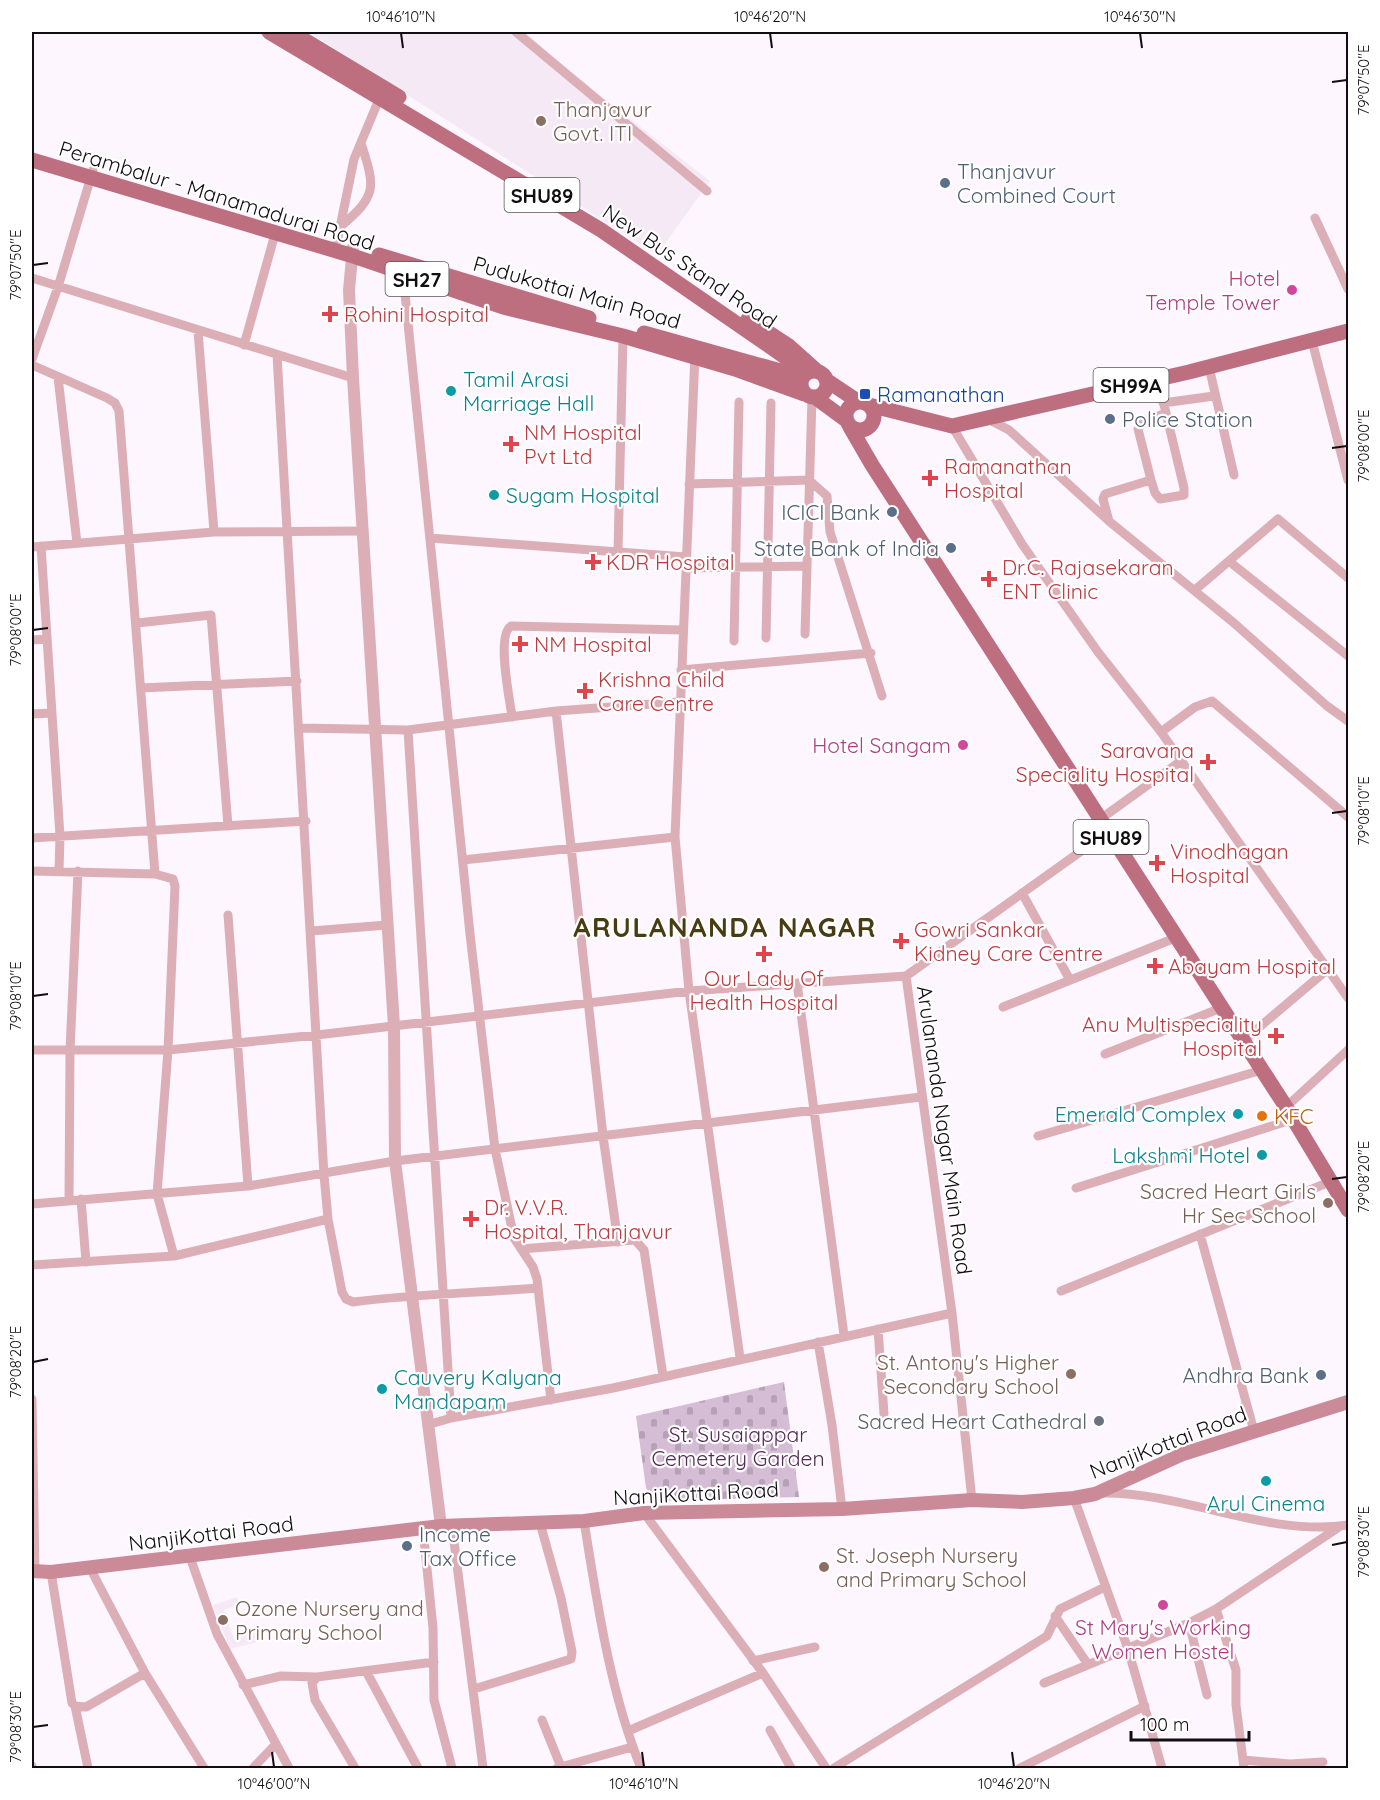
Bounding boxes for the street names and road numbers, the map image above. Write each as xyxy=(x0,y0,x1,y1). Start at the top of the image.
street label: Perambalur - Manamadurai Road xyxy=(56,135,378,255)
road number: SHU89 xyxy=(504,178,580,212)
street label: New Bus Stand Road xyxy=(598,198,782,334)
street label: Pudukottai Main Road xyxy=(470,250,684,334)
road number: SH27 xyxy=(386,262,448,296)
road number: SH99A xyxy=(1094,368,1168,402)
road number: SHU89 xyxy=(1074,820,1148,854)
street label: Arulananda Nagar Main Road xyxy=(912,984,978,1276)
street label: NanjiKottai Road xyxy=(1086,1400,1250,1484)
street label: NanjiKottai Road xyxy=(612,1476,780,1510)
street label: NanjiKottai Road xyxy=(127,1510,295,1556)

